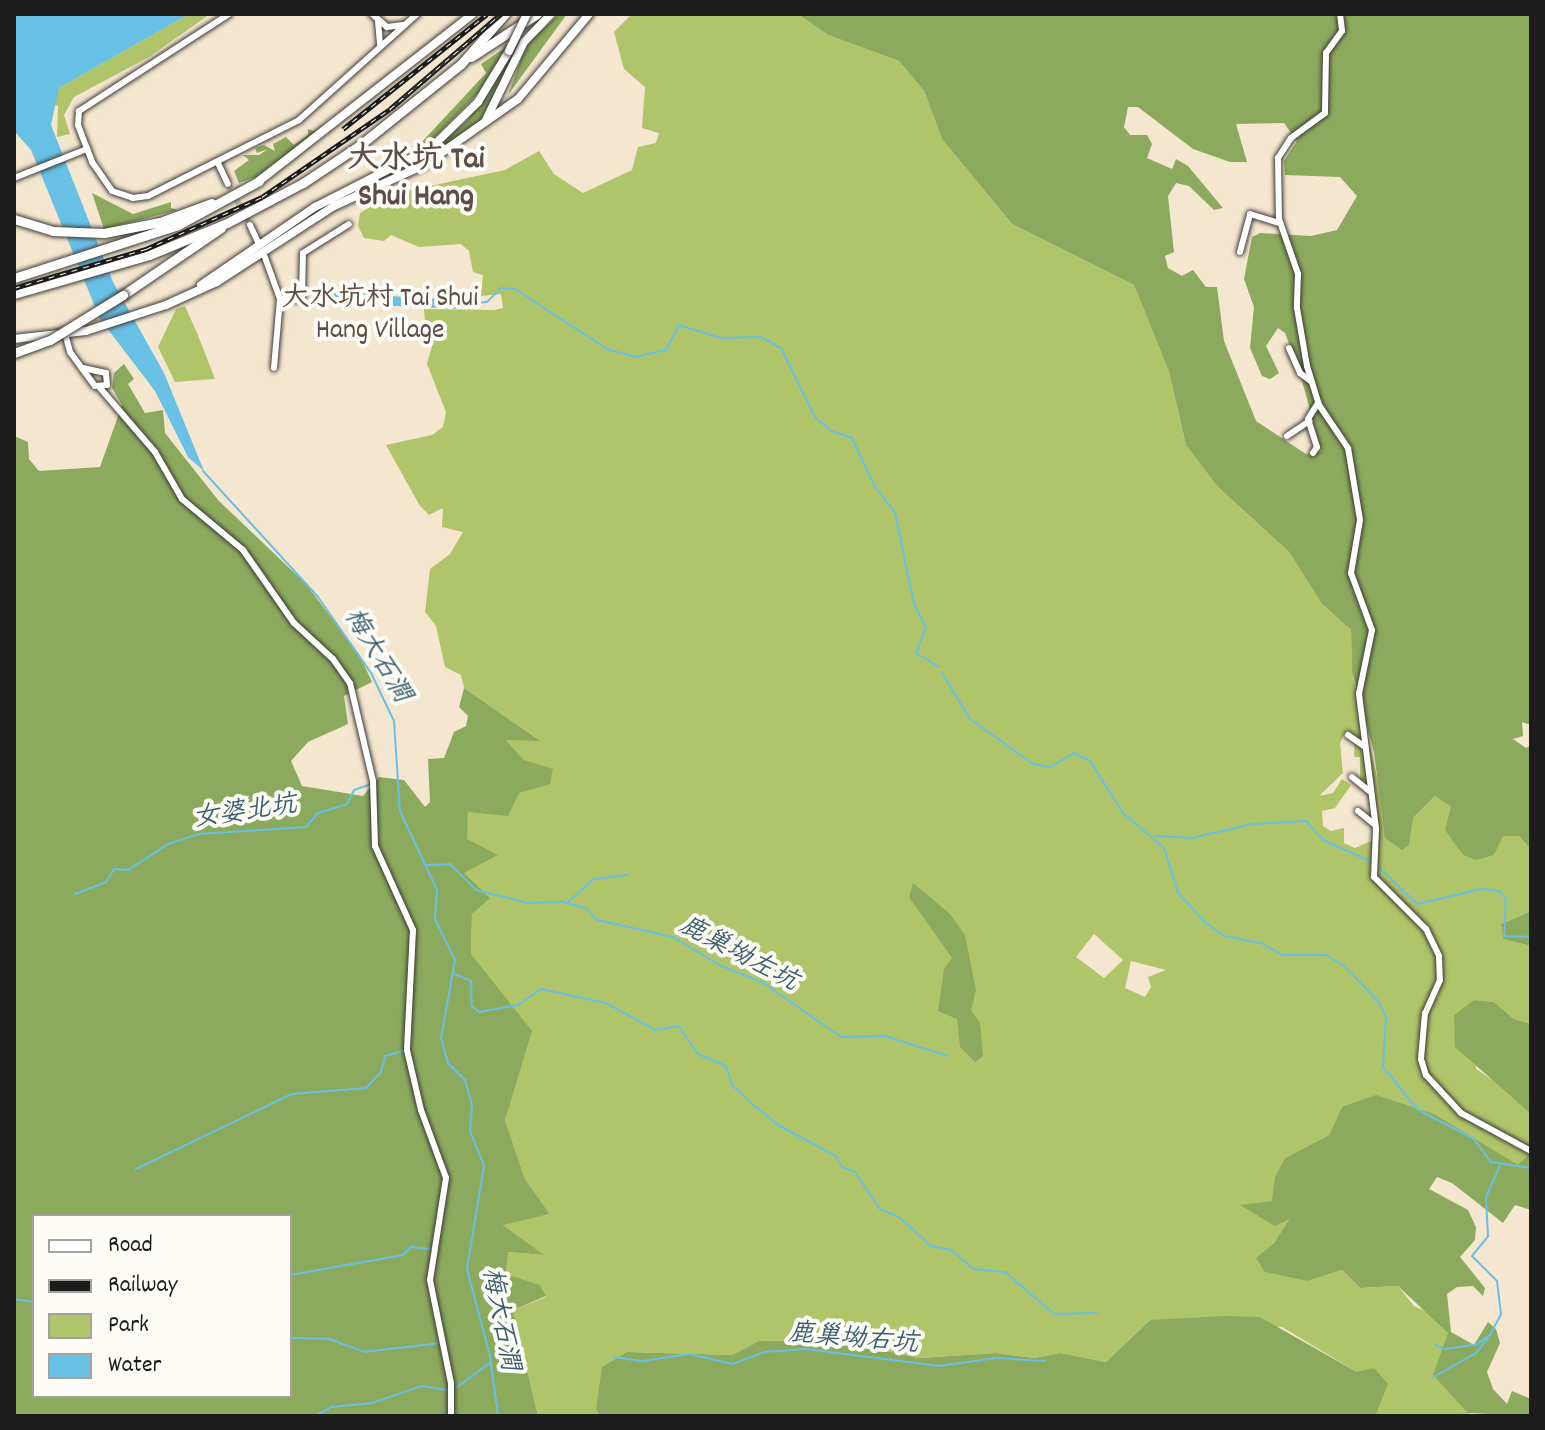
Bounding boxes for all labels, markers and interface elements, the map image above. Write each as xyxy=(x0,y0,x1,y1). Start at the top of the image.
district label: 大水坑 Tai Shui Hang xyxy=(348,143,484,218)
district label: 大水坑村 Tai Shui Hang Village xyxy=(282,283,478,349)
water label: 梅大石澗 xyxy=(336,603,416,709)
water label: 女婆北坑 xyxy=(191,790,299,836)
water label: 鹿巢坳左坑 xyxy=(673,911,803,999)
legend xyxy=(32,1214,292,1398)
text: Road xyxy=(108,1229,153,1263)
water label: 梅大石澗 xyxy=(474,1265,524,1373)
text: Railway xyxy=(108,1269,177,1303)
text: Park xyxy=(108,1309,149,1343)
water label: 鹿巢坳右坑 xyxy=(787,1319,919,1361)
text: Water xyxy=(108,1349,161,1383)

